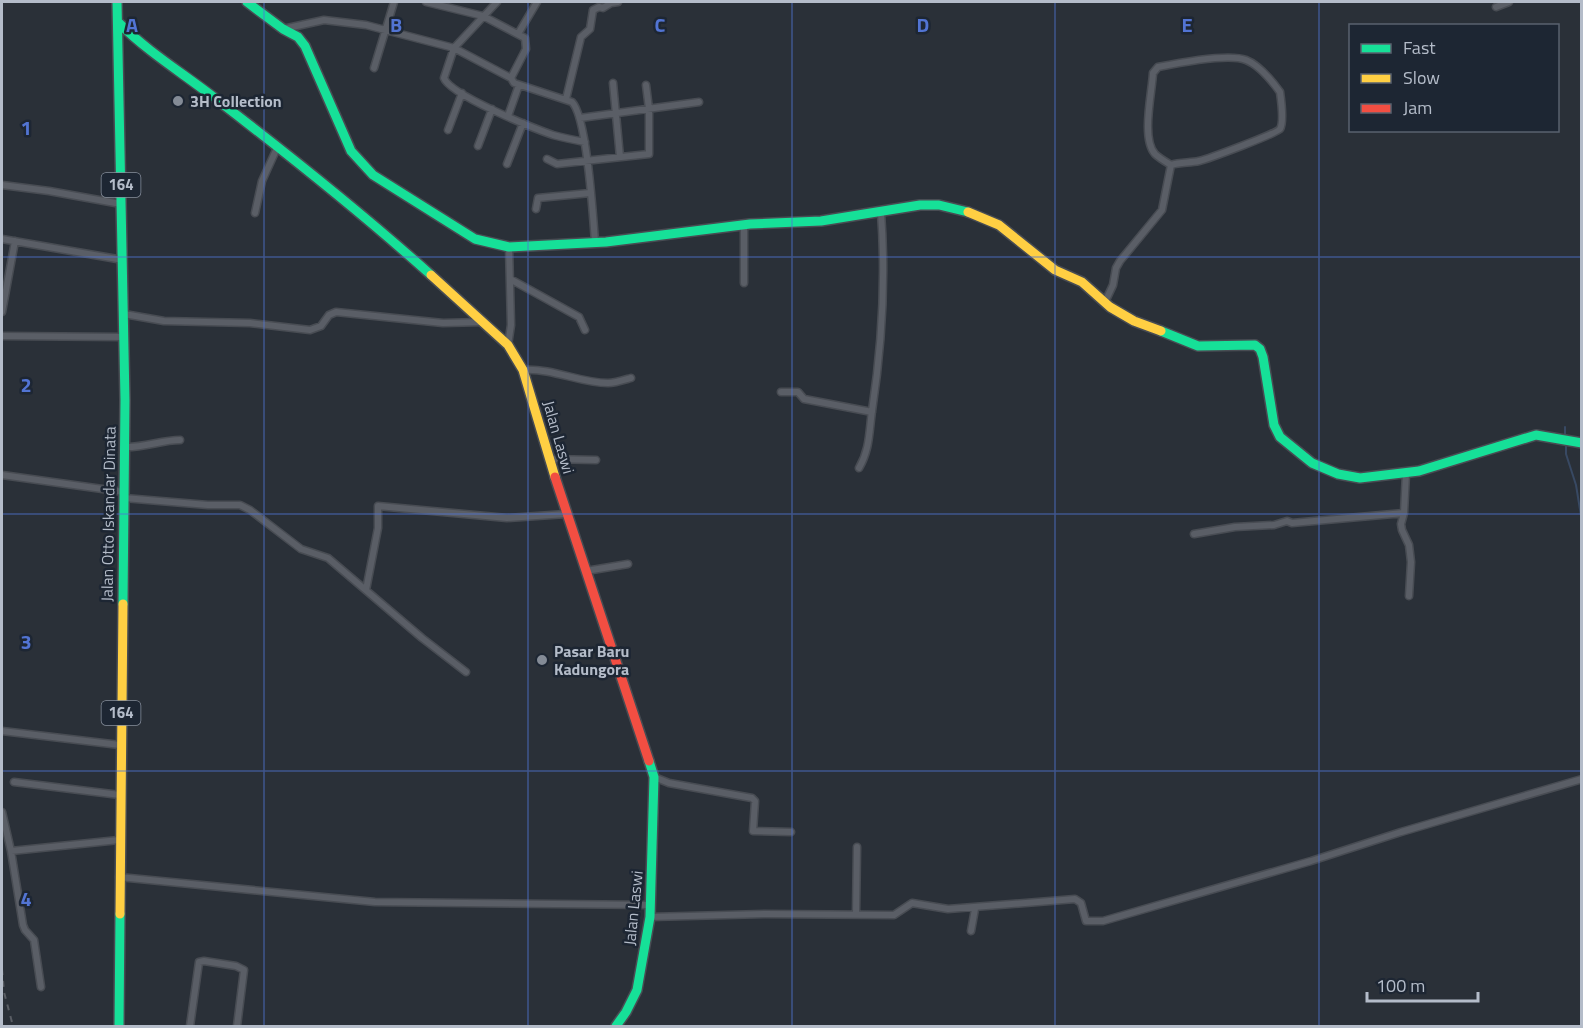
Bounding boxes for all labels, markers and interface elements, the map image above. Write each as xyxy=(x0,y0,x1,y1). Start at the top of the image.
text: A xyxy=(126,9,138,40)
text: B xyxy=(390,9,402,40)
text: C xyxy=(655,9,666,40)
text: D xyxy=(917,9,929,40)
text: E xyxy=(1181,9,1193,40)
legend xyxy=(1349,24,1559,132)
text: Fast xyxy=(1403,34,1436,61)
text: Slow xyxy=(1403,64,1440,91)
place label: 3H Collection xyxy=(190,89,282,113)
marker: 3H Collection xyxy=(171,94,185,108)
text: Jam xyxy=(1403,94,1432,121)
text: 1 xyxy=(20,112,32,143)
road number: 164 xyxy=(102,173,140,197)
text: 2 xyxy=(20,369,32,400)
street label: Jalan Laswi xyxy=(537,398,581,476)
street label: Jalan Otto Iskandar Dinata xyxy=(94,426,122,602)
text: 3 xyxy=(20,626,32,657)
place label: Pasar Baru Kadungora xyxy=(554,639,629,681)
marker: Pasar Baru Kadungora xyxy=(535,653,549,667)
road number: 164 xyxy=(102,701,140,725)
street label: Jalan Laswi xyxy=(617,869,649,947)
text: 4 xyxy=(20,883,32,914)
scale bar xyxy=(1367,965,1478,1003)
text: 100 m xyxy=(1376,972,1425,999)

